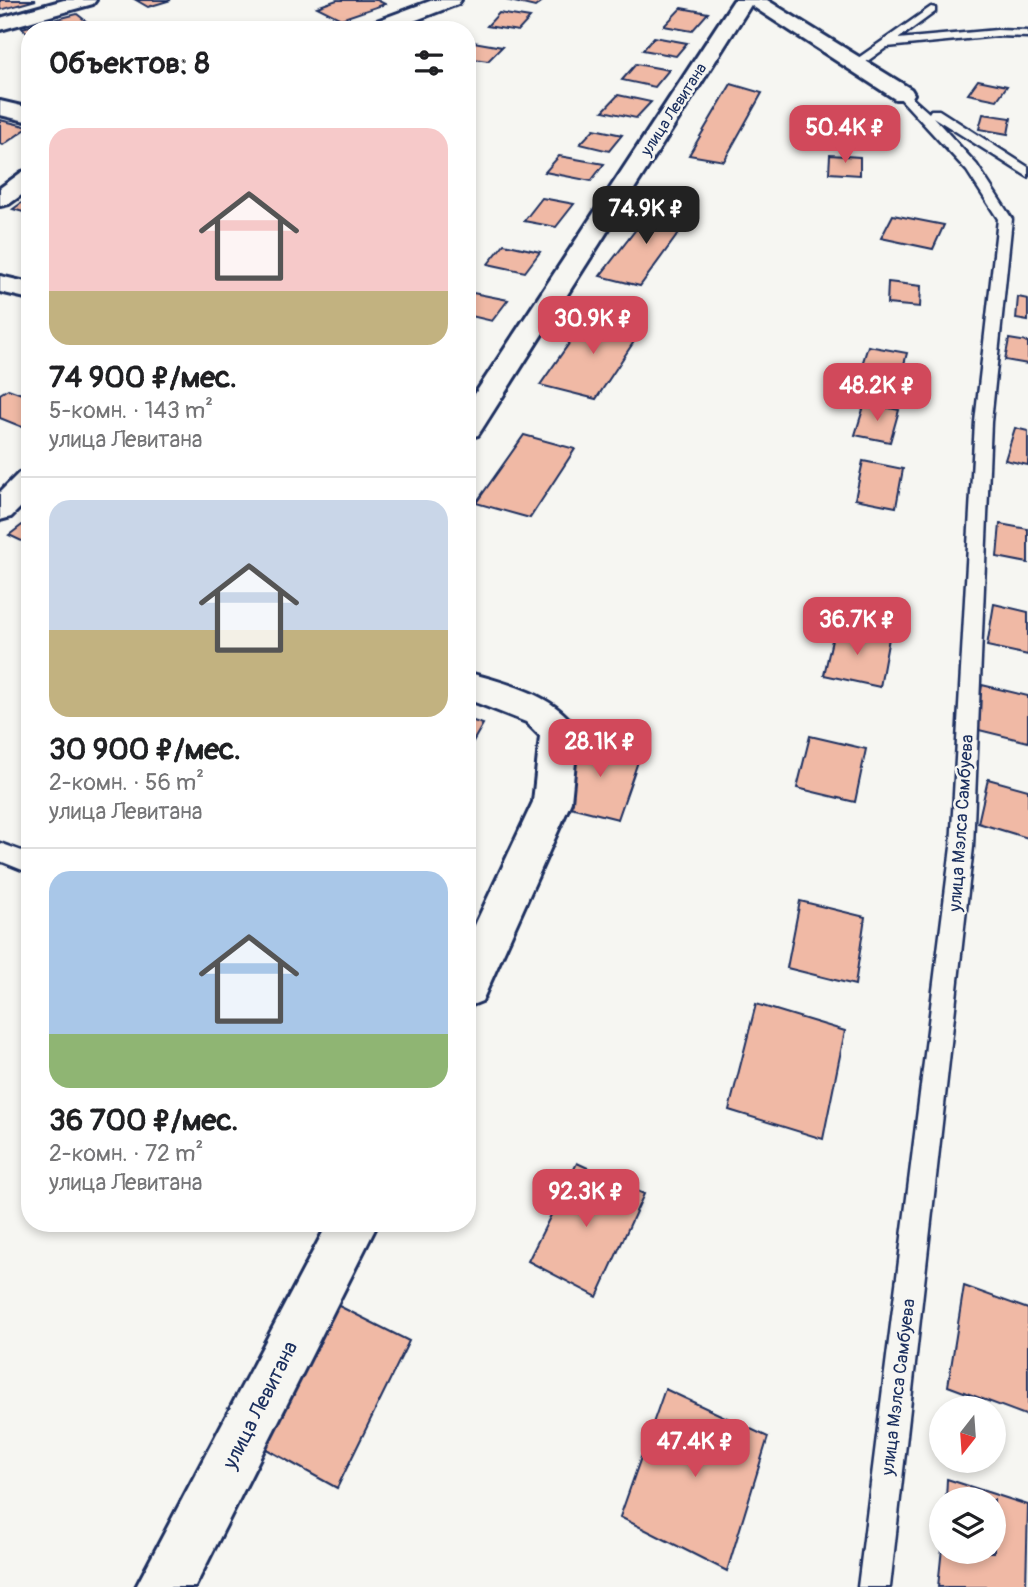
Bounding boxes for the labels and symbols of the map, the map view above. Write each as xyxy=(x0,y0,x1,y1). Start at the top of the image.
street label: улица Левитана xyxy=(636,59,711,161)
pin: 50.4K ₽ xyxy=(780,106,910,165)
pin: 74.9K ₽ xyxy=(581,187,711,246)
pin: 30.9K ₽ xyxy=(528,296,658,356)
pin: 48.2K ₽ xyxy=(812,364,942,423)
pin: 36.7K ₽ xyxy=(792,598,922,657)
pin: 28.1K ₽ xyxy=(535,720,665,779)
street label: улица Мэлса Самбуева xyxy=(944,734,979,913)
pin: 92.3K ₽ xyxy=(521,1170,651,1229)
street label: улица Мэлса Самбуева xyxy=(876,1297,921,1478)
street label: улица Левитана xyxy=(216,1337,304,1475)
north arrow xyxy=(929,1396,1006,1474)
pin: 47.4K ₽ xyxy=(630,1420,760,1479)

